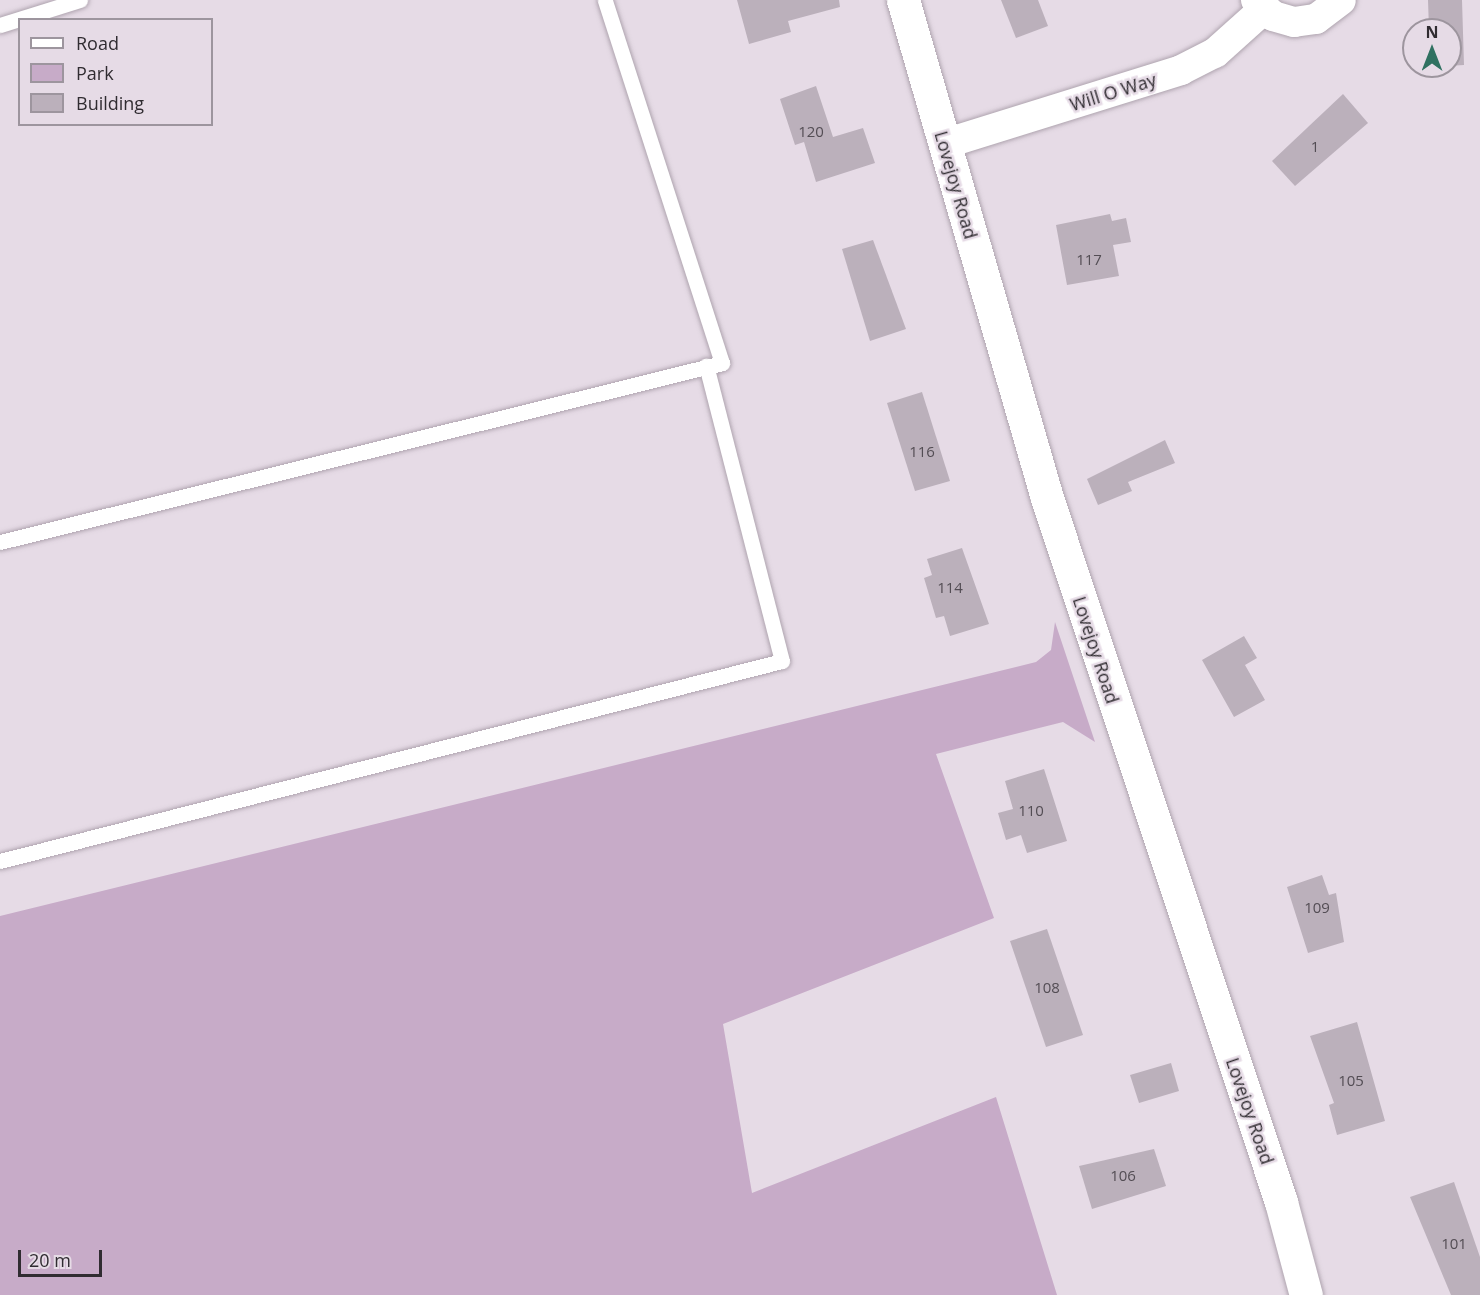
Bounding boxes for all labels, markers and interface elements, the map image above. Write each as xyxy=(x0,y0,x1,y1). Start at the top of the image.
legend xyxy=(18,18,213,126)
north arrow xyxy=(1402,18,1462,78)
text: N xyxy=(1425,21,1439,43)
text: Road xyxy=(76,31,119,55)
text: Park xyxy=(76,61,114,85)
street label: Will O Way xyxy=(1067,69,1159,115)
text: Building xyxy=(76,91,144,115)
house number: 120 xyxy=(798,123,824,141)
street label: Lovejoy Road xyxy=(930,129,982,241)
house number: 1 xyxy=(1311,138,1319,156)
house number: 117 xyxy=(1076,251,1102,269)
house number: 116 xyxy=(909,443,935,461)
house number: 114 xyxy=(937,579,963,597)
street label: Lovejoy Road xyxy=(1069,594,1123,706)
house number: 110 xyxy=(1018,802,1044,820)
house number: 109 xyxy=(1304,899,1330,917)
house number: 108 xyxy=(1034,979,1060,997)
street label: Lovejoy Road xyxy=(1222,1055,1278,1167)
house number: 105 xyxy=(1338,1072,1364,1090)
house number: 106 xyxy=(1110,1167,1136,1185)
house number: 101 xyxy=(1441,1235,1467,1253)
scale bar xyxy=(21,1238,105,1276)
text: 20 m xyxy=(29,1248,71,1272)

